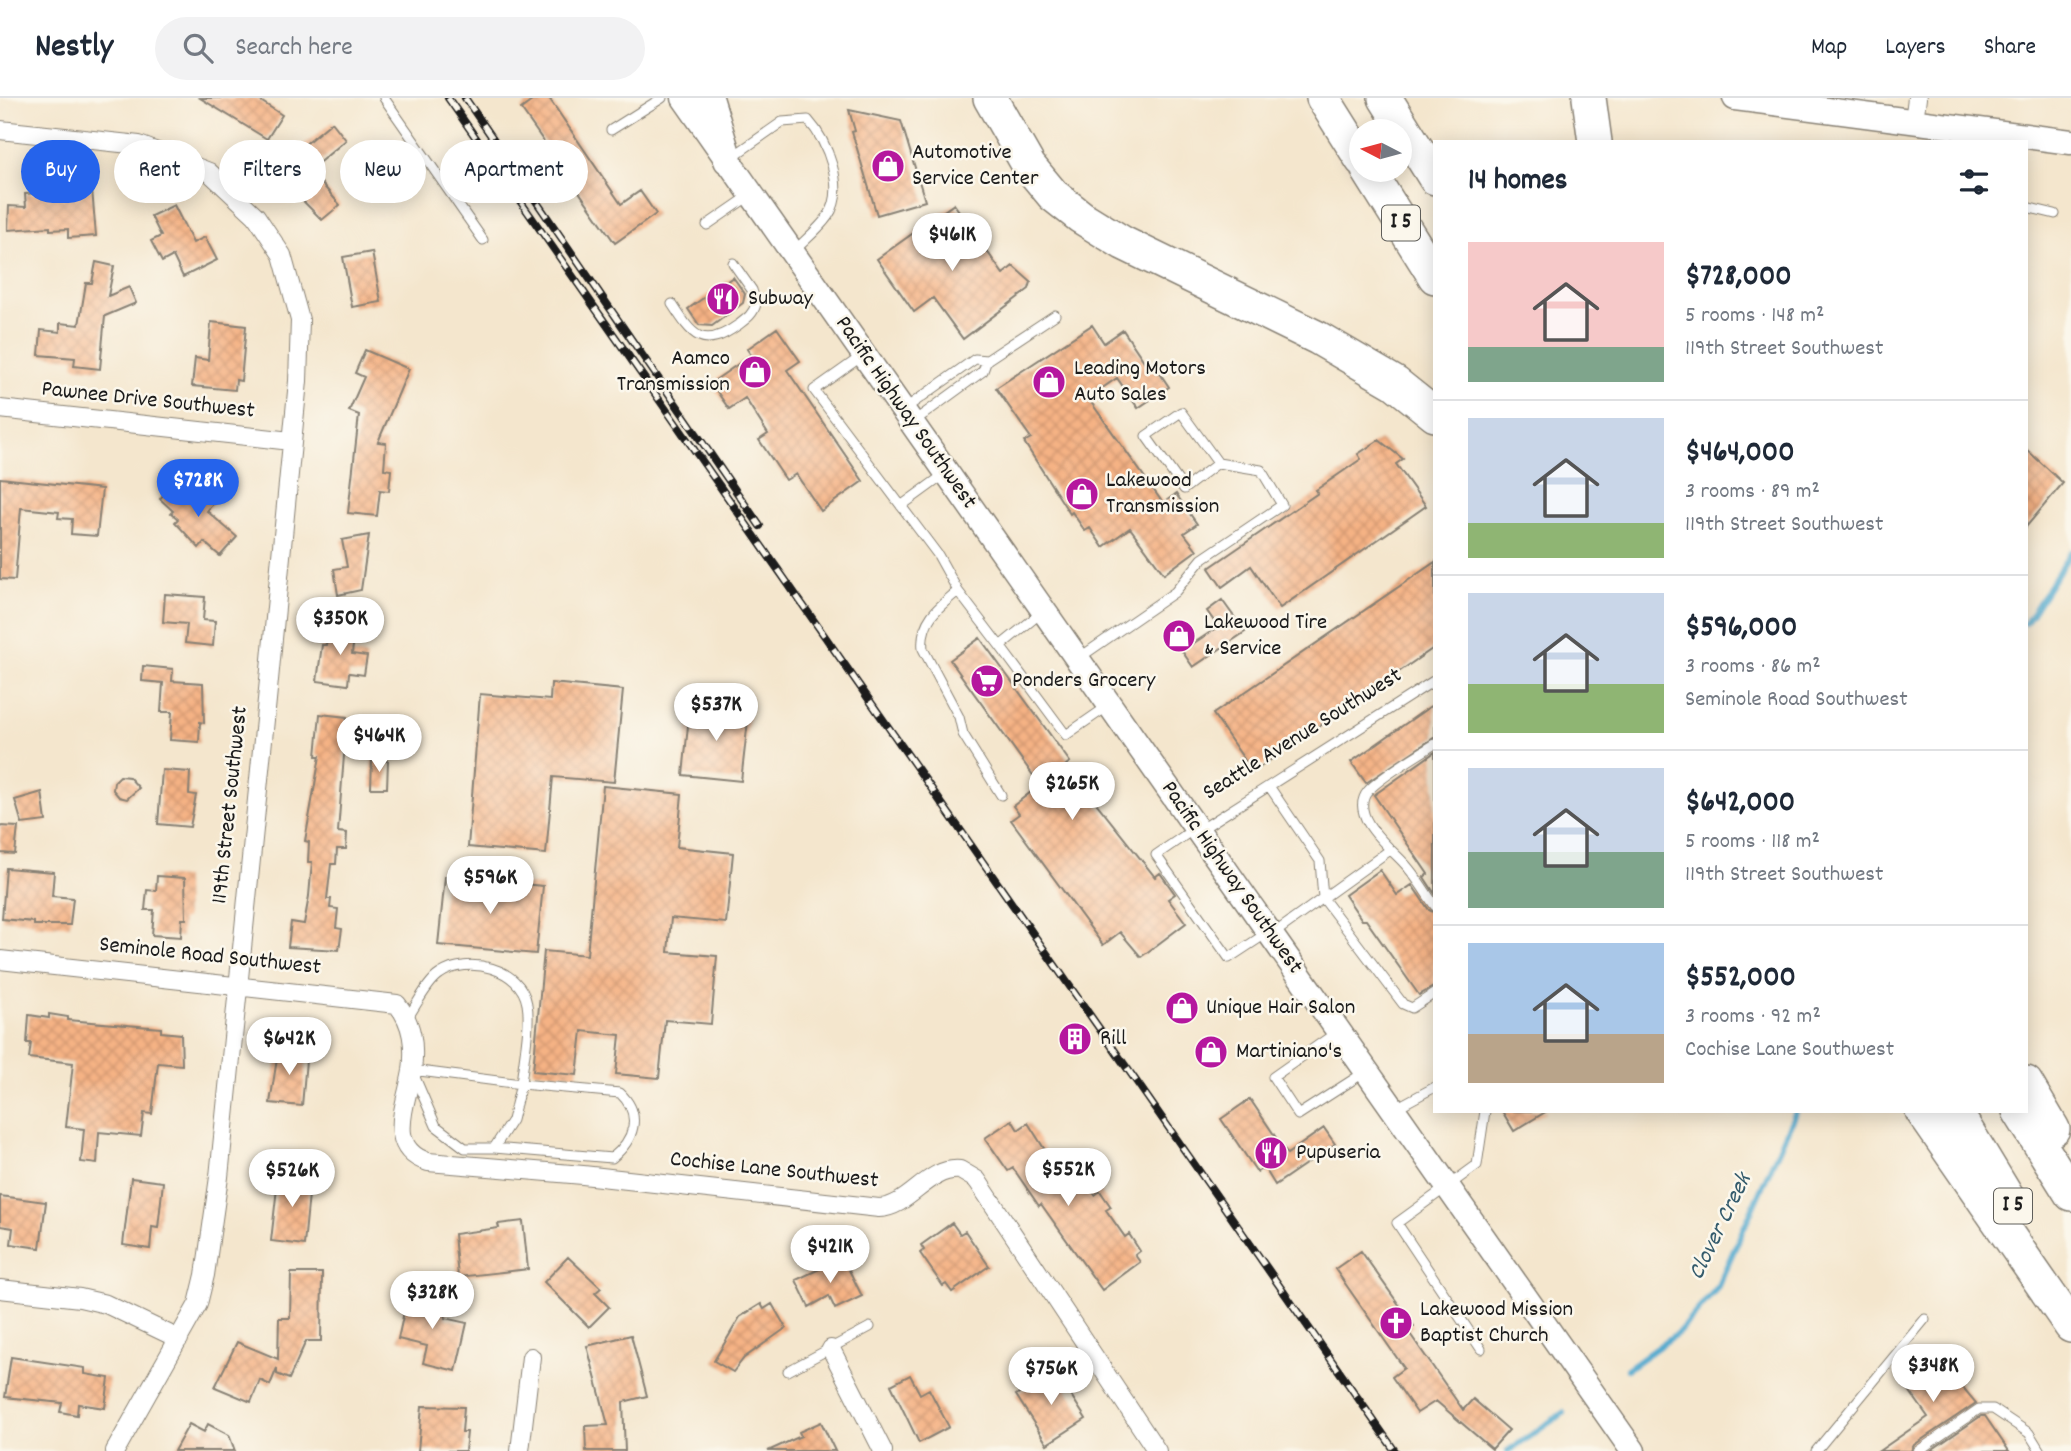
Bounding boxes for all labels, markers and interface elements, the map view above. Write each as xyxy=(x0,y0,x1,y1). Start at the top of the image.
search box xyxy=(155,17,645,80)
text: Nestly xyxy=(35,25,113,72)
icon: search xyxy=(179,29,217,67)
text: Search here xyxy=(235,30,353,67)
text: Map xyxy=(1811,31,1847,65)
text: Layers xyxy=(1885,31,1946,65)
text: Share xyxy=(1984,31,2036,65)
north arrow xyxy=(1349,119,1412,182)
map controls xyxy=(1349,119,1412,182)
place label: Automotive Service Center xyxy=(912,137,1039,196)
chip: Buy xyxy=(21,140,100,203)
chip: Rent xyxy=(114,140,205,203)
chip: Filters xyxy=(219,140,326,203)
chip: New xyxy=(340,140,426,203)
chip: Apartment xyxy=(440,140,588,203)
shop icon: Automotive Service Center xyxy=(869,147,907,185)
text: 14 homes xyxy=(1468,161,1567,204)
icon: filters xyxy=(1955,163,1993,201)
road number: I 5 xyxy=(1382,206,1420,240)
pin: $461K xyxy=(903,214,1001,273)
text: $461K xyxy=(928,219,976,252)
text: $728,000 xyxy=(1685,257,1792,300)
icon: home xyxy=(1524,270,1608,354)
restaurant icon: Subway xyxy=(704,280,742,318)
place label: Subway xyxy=(748,283,814,316)
text: 5 rooms · 148 m² xyxy=(1685,300,1824,333)
street label: Pacific Highway Southwest xyxy=(826,310,984,516)
text: 119th Street Southwest xyxy=(1685,333,1883,366)
place label: Aamco Transmission xyxy=(617,343,730,402)
shop icon: Aamco Transmission xyxy=(736,353,774,391)
place label: Leading Motors Auto Sales xyxy=(1074,353,1206,412)
shop icon: Leading Motors Auto Sales xyxy=(1030,363,1068,401)
street label: Pawnee Drive Southwest xyxy=(40,373,256,429)
text: $464,000 xyxy=(1685,433,1795,476)
icon: home xyxy=(1524,446,1608,530)
pin: $728K xyxy=(149,460,247,519)
text: $728K xyxy=(173,465,223,498)
place label: Lakewood Transmission xyxy=(1106,465,1219,524)
shop icon: Lakewood Transmission xyxy=(1063,475,1101,513)
text: 3 rooms · 89 m² xyxy=(1685,476,1820,509)
text: 119th Street Southwest xyxy=(1685,509,1883,542)
pin: $350K xyxy=(291,598,389,657)
text: $350K xyxy=(312,603,368,636)
place label: Lakewood Tire & Service xyxy=(1204,607,1327,666)
text: $596,000 xyxy=(1685,608,1797,651)
shop icon: Lakewood Tire & Service xyxy=(1160,617,1198,655)
icon: home xyxy=(1524,621,1608,705)
text: 3 rooms · 86 m² xyxy=(1685,651,1821,684)
street label: Seattle Avenue Southwest xyxy=(1197,660,1409,810)
supermarket icon: Ponders Grocery xyxy=(968,662,1006,700)
place label: Ponders Grocery xyxy=(1012,665,1156,698)
pin: $537K xyxy=(667,684,765,743)
text: Seminole Road Southwest xyxy=(1685,684,1908,717)
text: $537K xyxy=(690,689,742,722)
street label: 119th Street Southwest xyxy=(204,705,258,905)
pin: $464K xyxy=(330,714,428,774)
text: $464K xyxy=(353,720,405,753)
pin: $265K xyxy=(1023,762,1121,822)
text: $265K xyxy=(1045,768,1099,801)
street label: Pacific Highway Southwest xyxy=(1152,775,1310,981)
text: $642,000 xyxy=(1685,783,1795,826)
icon: home xyxy=(1524,796,1608,880)
text: 5 rooms · 118 m² xyxy=(1685,826,1820,859)
pin: $596K xyxy=(441,856,539,916)
text: 119th Street Southwest xyxy=(1685,859,1883,892)
text: $596K xyxy=(463,862,517,895)
street label: Seminole Road Southwest xyxy=(98,929,322,985)
text: $552,000 xyxy=(1685,958,1796,1001)
icon: home xyxy=(1524,971,1608,1055)
shop icon: Unique Hair Salon xyxy=(1163,989,1201,1027)
place label: Unique Hair Salon xyxy=(1206,992,1355,1025)
text: 3 rooms · 92 m² xyxy=(1685,1001,1821,1034)
pin: $642K xyxy=(240,1018,338,1077)
building icon: Rill xyxy=(1056,1020,1094,1058)
text: $642K xyxy=(262,1023,316,1056)
place label: Rill xyxy=(1100,1023,1127,1056)
shop icon: Martiniano's xyxy=(1192,1033,1230,1071)
text: Cochise Lane Southwest xyxy=(1685,1034,1894,1067)
place label: Martiniano's xyxy=(1236,1036,1342,1069)
restaurant icon: Pupuseria xyxy=(1252,1134,1290,1172)
place label: Pupuseria xyxy=(1296,1137,1381,1170)
street label: Cochise Lane Southwest xyxy=(668,1144,880,1198)
pin: $552K xyxy=(1019,1148,1117,1208)
pin: $526K xyxy=(243,1150,341,1209)
text: $552K xyxy=(1041,1154,1095,1187)
text: $526K xyxy=(265,1155,319,1188)
water label: Clover Creek xyxy=(1681,1166,1762,1286)
road number: I 5 xyxy=(1994,1188,2032,1224)
pin: $421K xyxy=(781,1226,879,1285)
text: $421K xyxy=(807,1231,853,1264)
pin: $328K xyxy=(383,1272,481,1331)
text: $328K xyxy=(406,1277,458,1310)
place label: Lakewood Mission Baptist Church xyxy=(1420,1294,1573,1353)
church icon: Lakewood Mission Baptist Church xyxy=(1377,1304,1415,1342)
pin: $348K xyxy=(1884,1344,1982,1404)
pin: $756K xyxy=(1002,1348,1100,1407)
text: $348K xyxy=(1907,1350,1959,1383)
text: $756K xyxy=(1024,1353,1078,1386)

